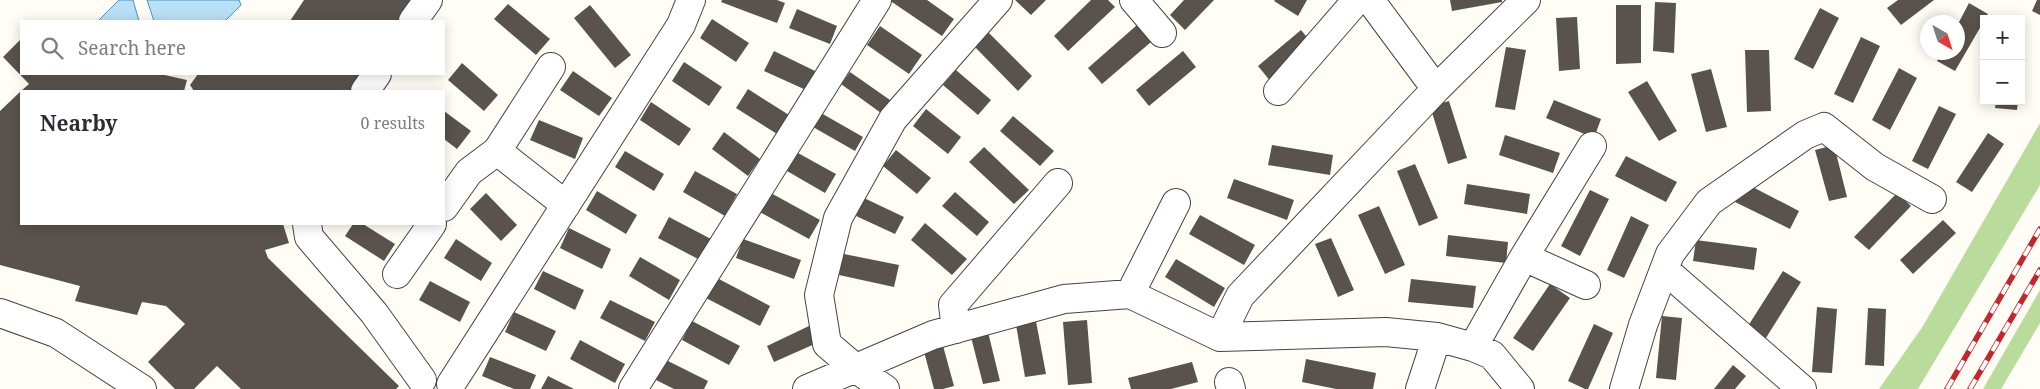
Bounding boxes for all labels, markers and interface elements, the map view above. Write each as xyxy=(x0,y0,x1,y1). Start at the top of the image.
north arrow xyxy=(1920,15,1965,60)
map controls xyxy=(1980,15,2025,105)
button: + xyxy=(1980,15,2025,60)
search box xyxy=(20,20,445,75)
icon: search xyxy=(38,34,66,62)
text: Search here xyxy=(78,35,186,61)
button: − xyxy=(1980,60,2025,105)
text: Nearby xyxy=(40,109,118,137)
text: 0 results xyxy=(361,112,425,134)

